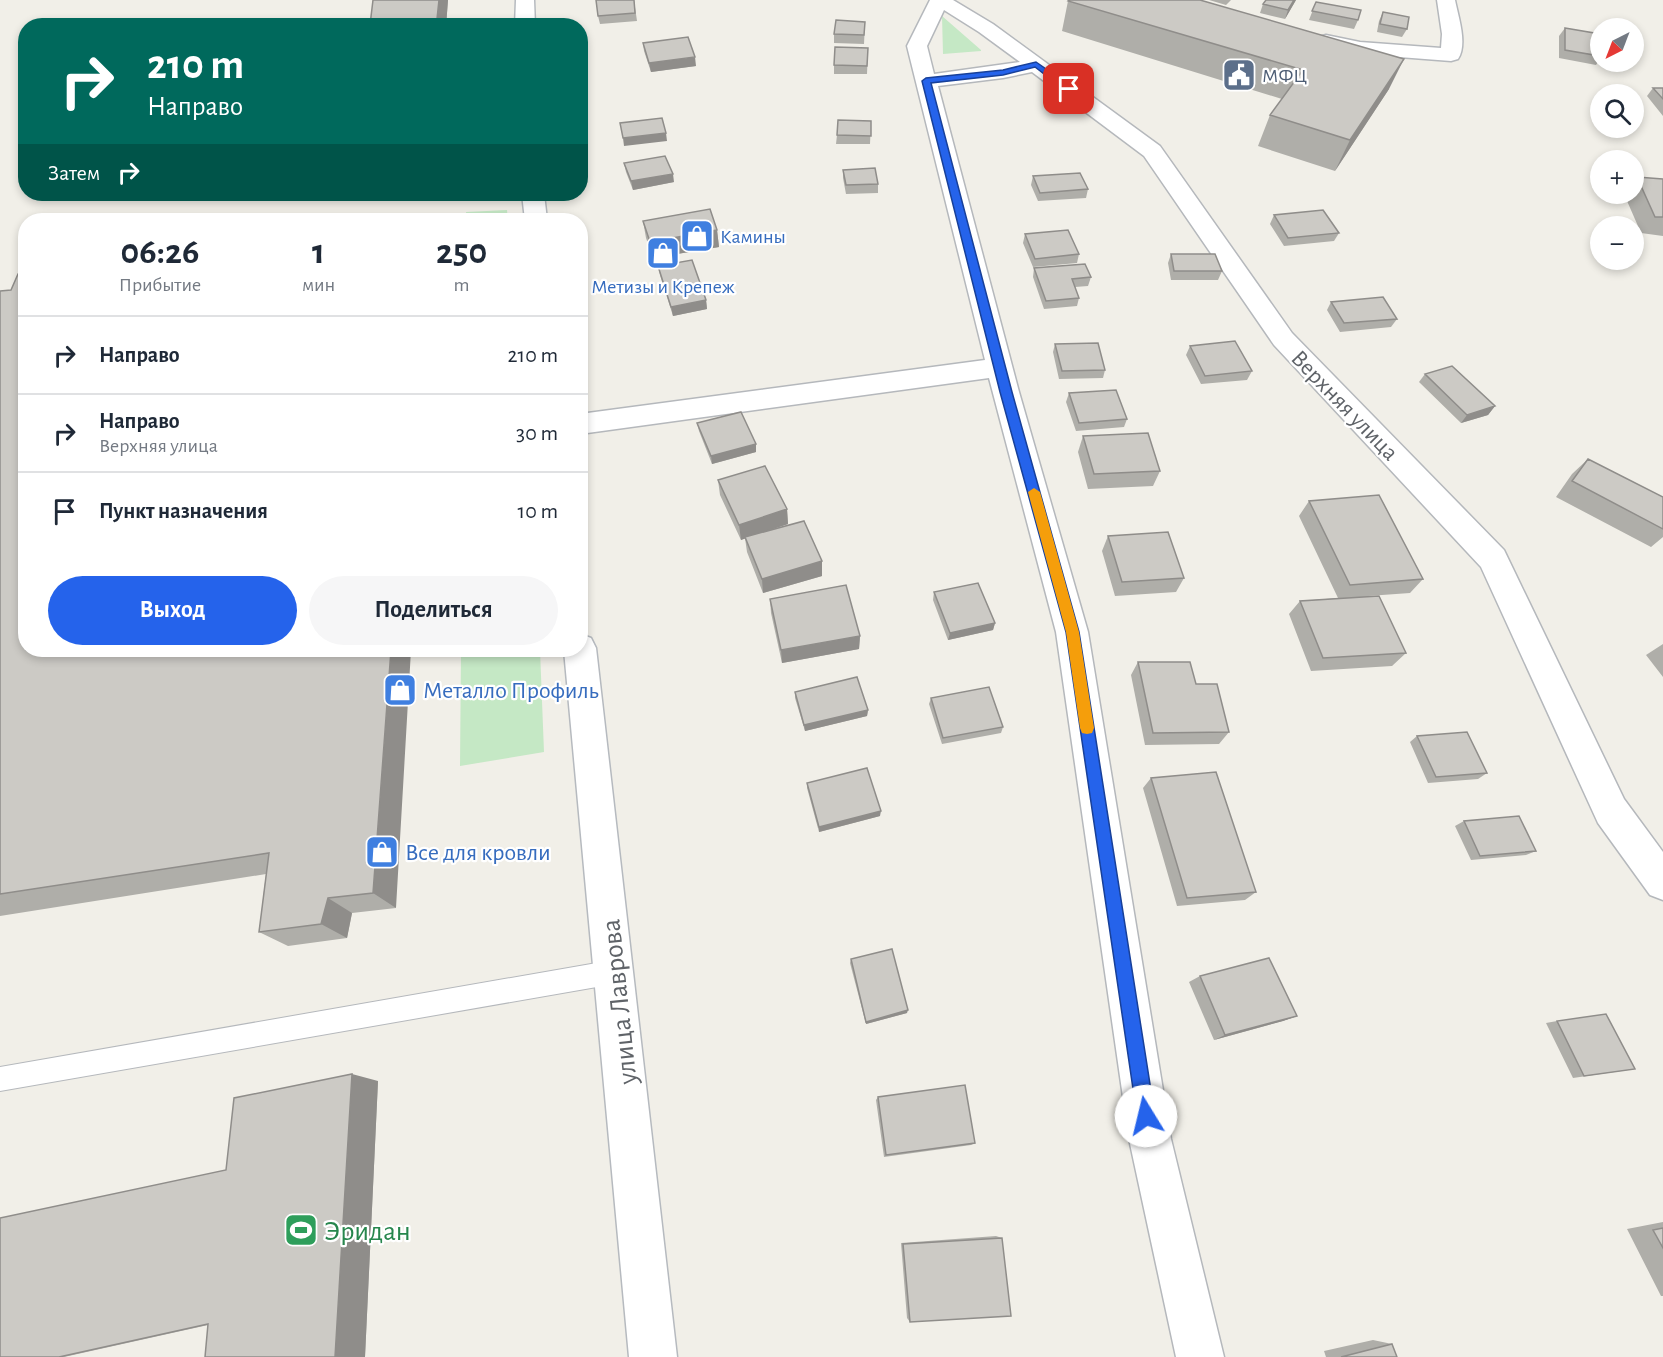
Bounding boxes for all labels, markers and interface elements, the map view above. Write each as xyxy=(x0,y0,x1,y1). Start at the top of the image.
north arrow xyxy=(1590,18,1644,72)
map controls xyxy=(1590,18,1644,270)
icon: right xyxy=(48,42,126,120)
text: 210 m xyxy=(147,44,244,86)
public building icon: МФЦ xyxy=(1221,57,1257,93)
pin xyxy=(1043,63,1094,114)
place label: МФЦ xyxy=(1262,66,1307,86)
icon: arrive xyxy=(1052,72,1085,105)
button: search xyxy=(1590,84,1644,138)
text: Направо xyxy=(147,93,243,120)
button: + xyxy=(1590,150,1644,204)
icon: right xyxy=(112,156,145,189)
text: Затем xyxy=(48,162,100,184)
button: − xyxy=(1590,216,1644,270)
shop icon: Камины xyxy=(679,218,715,254)
place label: Камины xyxy=(720,227,786,247)
text: 06:26 xyxy=(121,234,199,270)
text: 1 xyxy=(312,234,325,270)
text: 250 xyxy=(436,234,487,270)
shop icon: Метизы и Крепеж xyxy=(645,235,681,271)
text: Прибытие xyxy=(119,275,201,295)
text: мин xyxy=(302,275,335,295)
text: m xyxy=(454,275,470,295)
place label: Метизы и Крепеж xyxy=(591,277,735,297)
icon: right xyxy=(48,339,81,372)
text: Направо xyxy=(99,344,180,366)
text: 210 m xyxy=(508,344,558,366)
street label: Верхняя улица xyxy=(1286,346,1402,465)
text: Направо xyxy=(99,410,180,432)
icon: right xyxy=(48,417,81,450)
text: 30 m xyxy=(516,422,558,444)
text: Верхняя улица xyxy=(99,436,218,456)
icon: arrive xyxy=(48,495,81,528)
text: Пункт назначения xyxy=(99,500,268,522)
text: 10 m xyxy=(518,500,558,522)
button: Выход xyxy=(48,576,297,645)
button: Поделиться xyxy=(309,576,558,645)
shop icon: Металло Профиль xyxy=(382,672,418,708)
place label: Металло Профиль xyxy=(423,679,599,703)
shop icon: Все для кровли xyxy=(364,834,400,870)
place label: Все для кровли xyxy=(405,841,551,865)
street label: улица Лаврова xyxy=(597,917,643,1087)
position arrow xyxy=(1114,1084,1178,1148)
sports icon: Эридан xyxy=(283,1212,319,1248)
place label: Эридан xyxy=(324,1218,411,1246)

